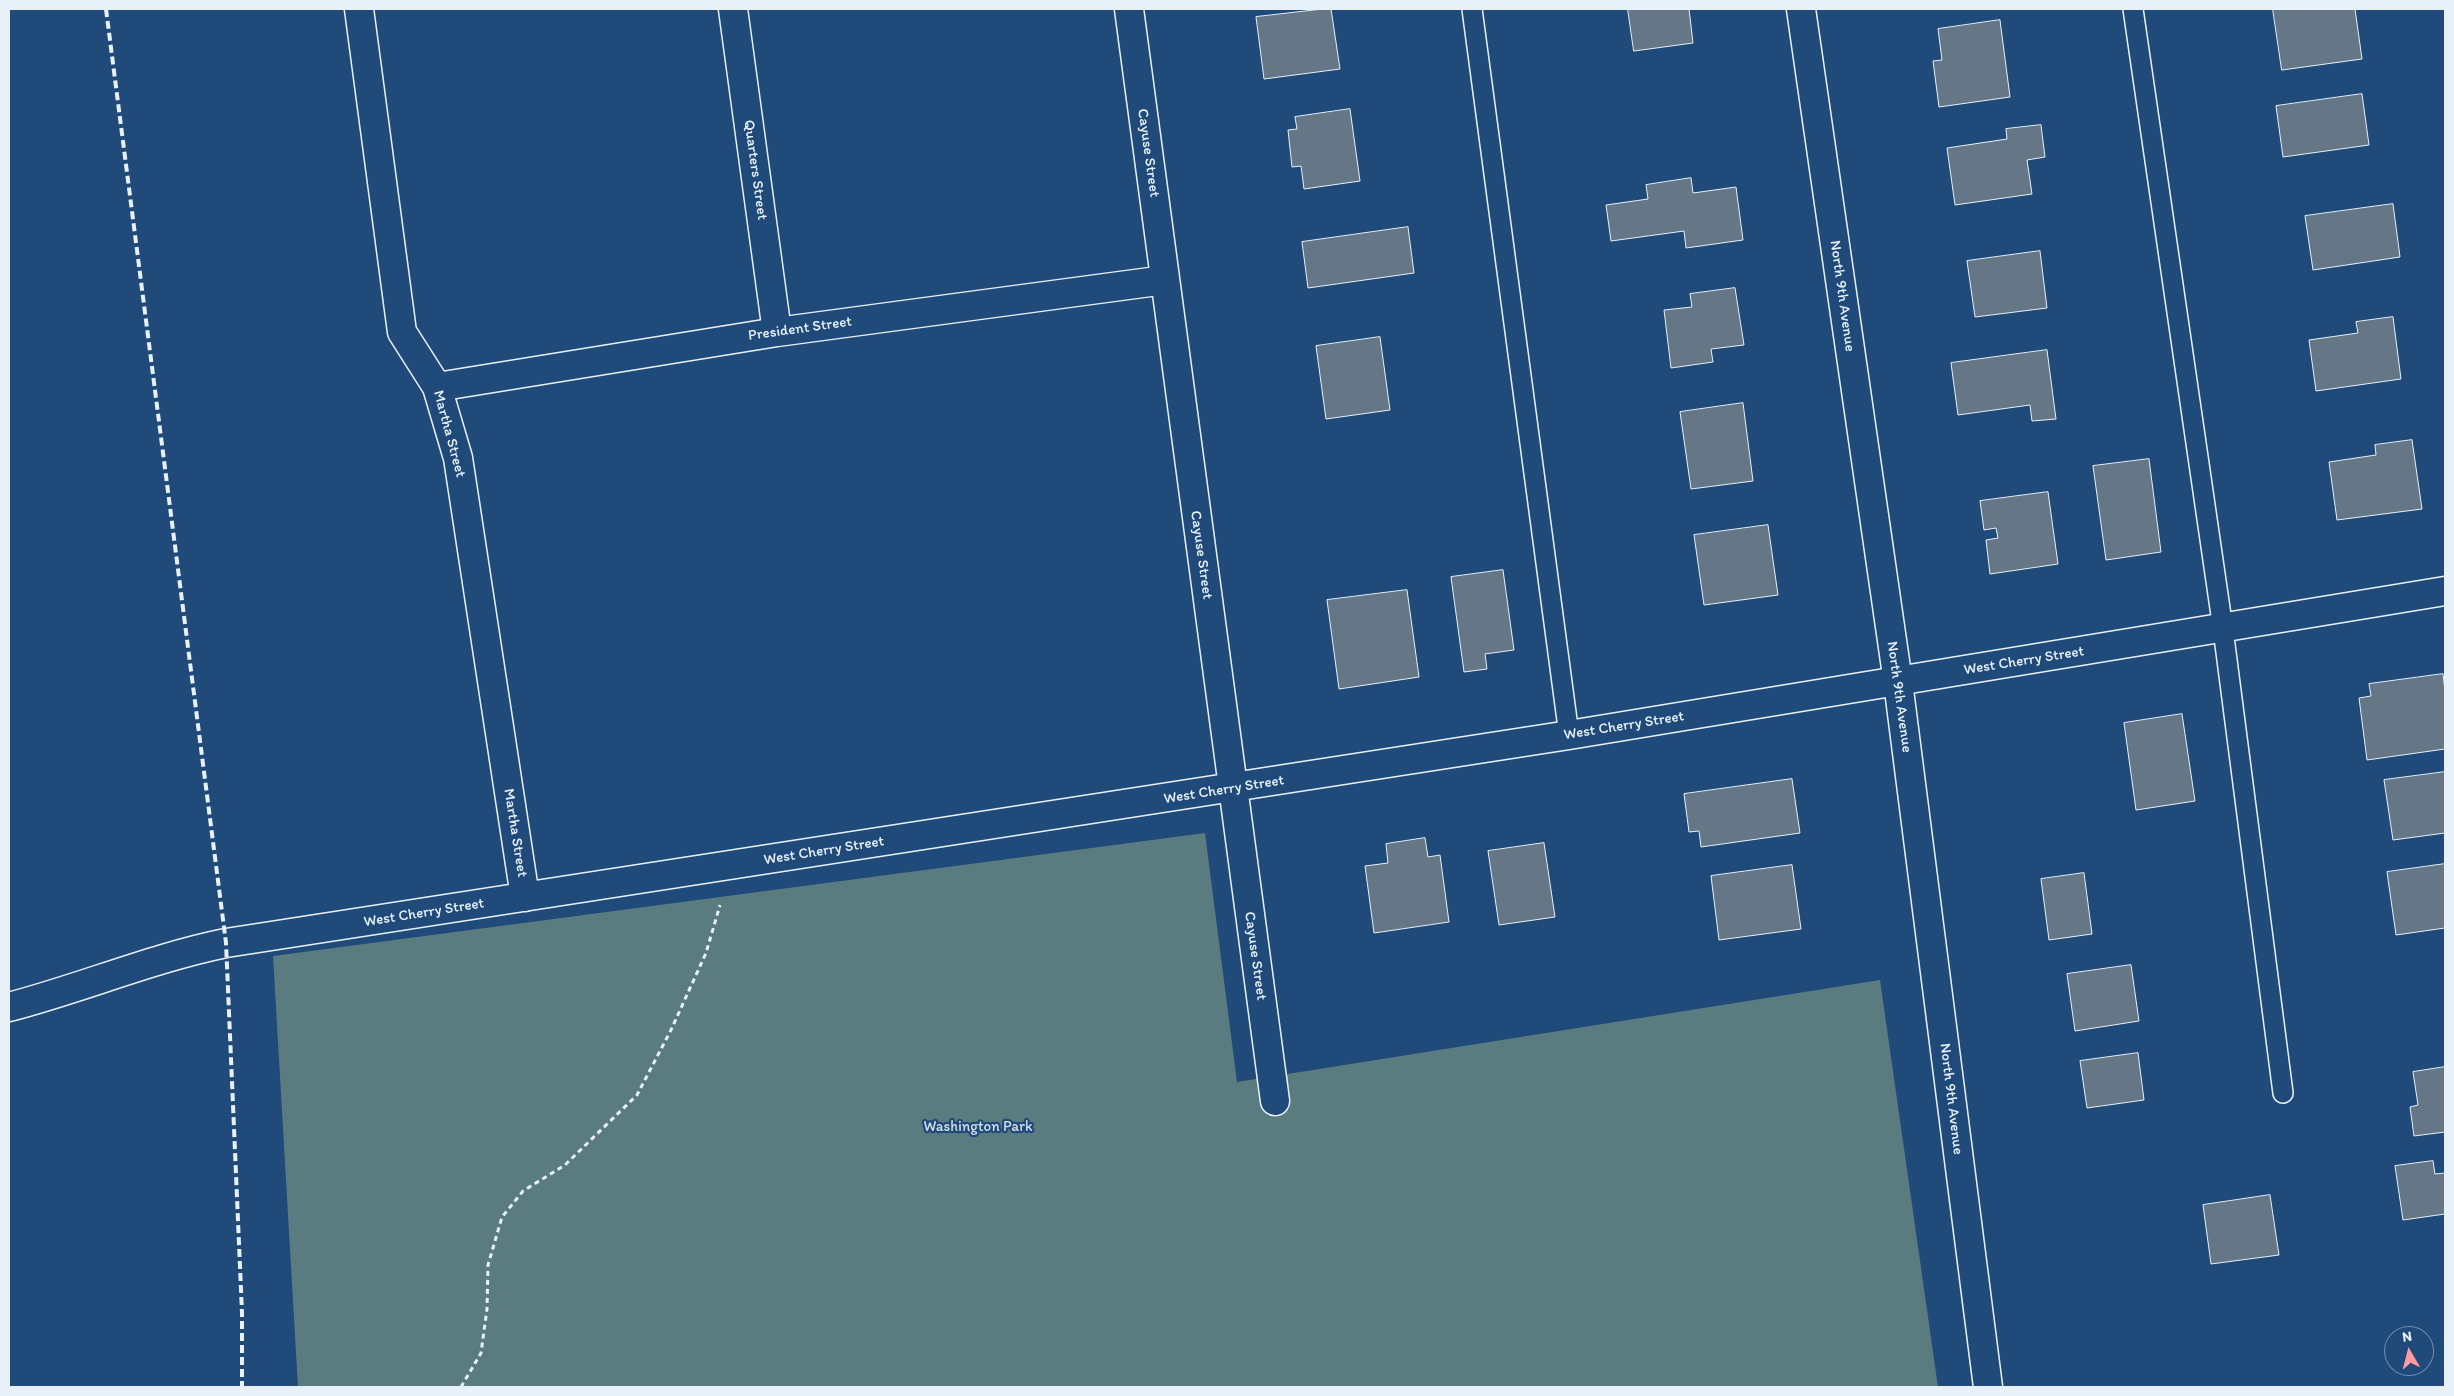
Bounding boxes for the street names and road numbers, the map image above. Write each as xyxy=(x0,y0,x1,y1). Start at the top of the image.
street label: Cayuse Street xyxy=(1133,107,1163,199)
street label: Quarters Street xyxy=(739,119,771,221)
street label: North 9th Avenue xyxy=(1825,239,1859,353)
street label: President Street xyxy=(747,313,853,345)
street label: Martha Street xyxy=(429,388,469,480)
street label: Cayuse Street xyxy=(1186,509,1216,601)
street label: North 9th Avenue xyxy=(1882,640,1916,754)
street label: West Cherry Street xyxy=(1963,643,2085,679)
street label: West Cherry Street xyxy=(1563,708,1685,744)
street label: West Cherry Street xyxy=(1163,772,1285,808)
street label: Martha Street xyxy=(499,787,531,879)
street label: West Cherry Street xyxy=(763,833,885,869)
street label: West Cherry Street xyxy=(363,895,485,931)
street label: Cayuse Street xyxy=(1240,910,1270,1002)
street label: North 9th Avenue xyxy=(1935,1042,1967,1156)

